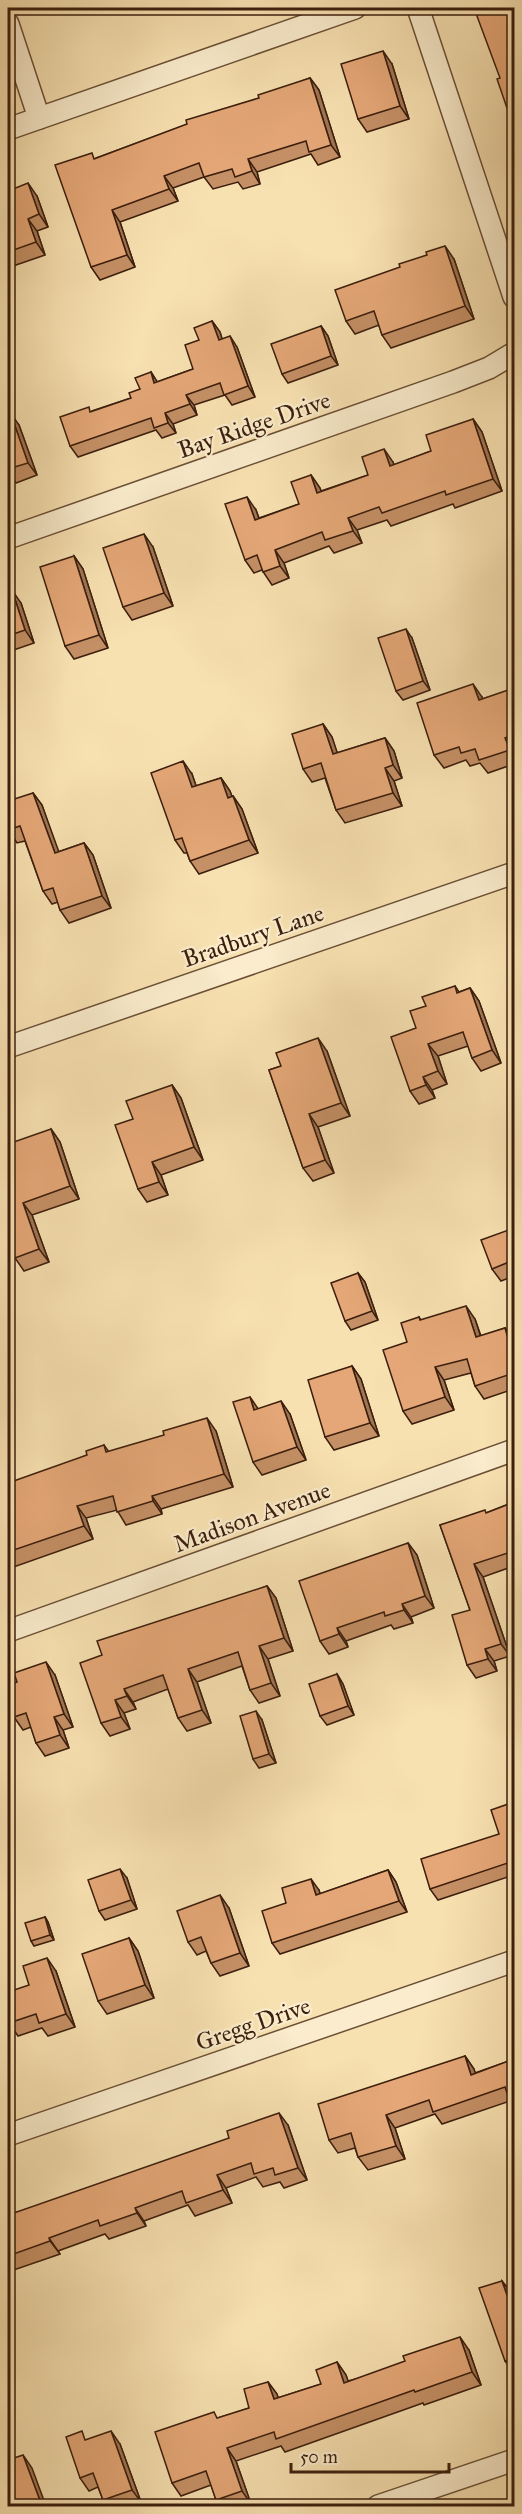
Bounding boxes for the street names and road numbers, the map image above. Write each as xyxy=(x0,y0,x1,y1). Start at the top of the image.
street label: Bay Ridge Drive xyxy=(174,385,334,465)
street label: Bradbury Lane xyxy=(178,898,328,974)
street label: Madison Avenue xyxy=(169,1475,335,1559)
street label: Gregg Drive xyxy=(192,1990,314,2058)

